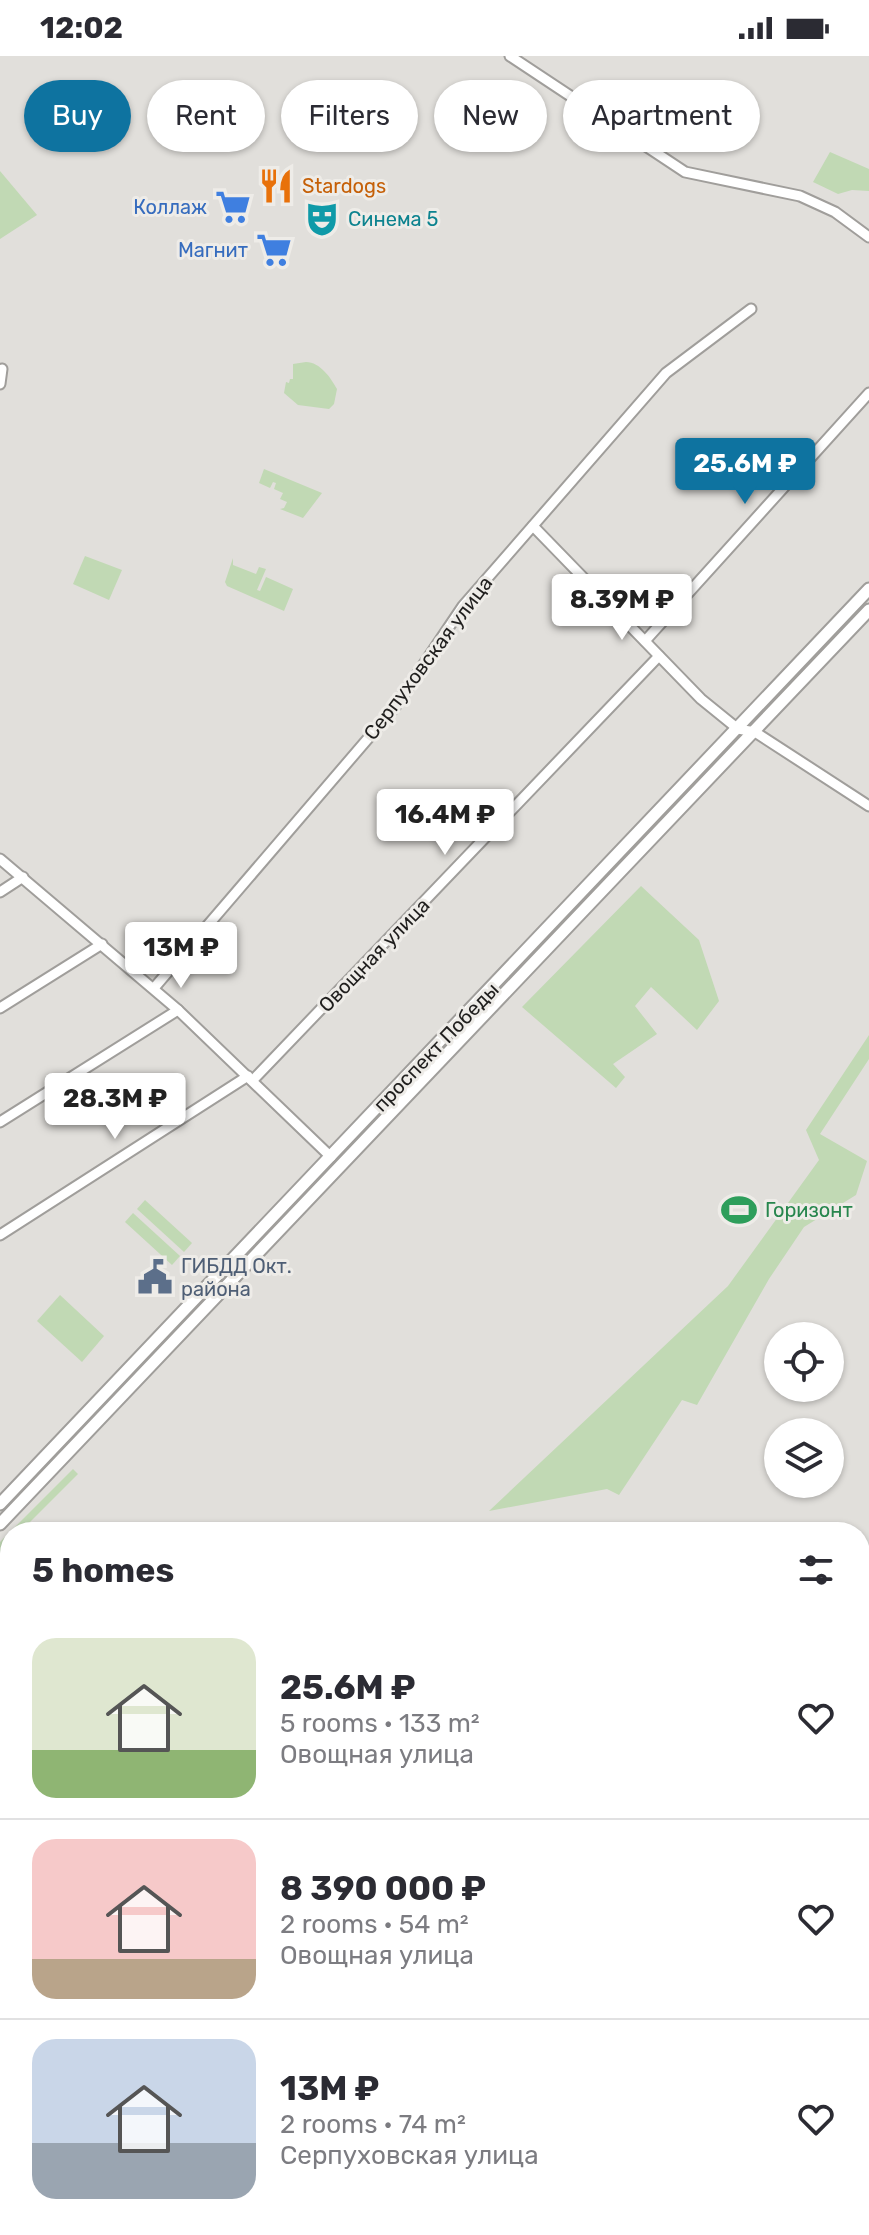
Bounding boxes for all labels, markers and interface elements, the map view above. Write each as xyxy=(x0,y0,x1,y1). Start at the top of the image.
text: 12:02 xyxy=(40,10,123,46)
chip: Buy xyxy=(24,80,131,152)
chip: Rent xyxy=(147,80,265,152)
chip: Filters xyxy=(281,80,418,152)
chip: New xyxy=(434,80,547,152)
chip: Apartment xyxy=(563,80,760,152)
restaurant icon: Stardogs xyxy=(257,167,295,205)
place label: Stardogs xyxy=(302,174,386,198)
supermarket icon: Коллаж xyxy=(214,188,252,226)
place label: Коллаж xyxy=(133,195,207,219)
theatre icon: Синема 5 xyxy=(303,200,341,238)
place label: Синема 5 xyxy=(348,207,438,231)
supermarket icon: Магнит xyxy=(255,231,293,269)
place label: Магнит xyxy=(178,238,248,262)
pin: 25.6M ₽ xyxy=(671,438,819,506)
text: 25.6M ₽ xyxy=(693,448,797,479)
street label: Серпуховская улица xyxy=(359,571,497,745)
pin: 8.39M ₽ xyxy=(548,574,696,642)
text: 8.39M ₽ xyxy=(570,584,674,615)
pin: 16.4M ₽ xyxy=(371,789,519,857)
text: 16.4M ₽ xyxy=(395,799,495,830)
street label: Овощная улица xyxy=(314,893,434,1017)
pin: 13M ₽ xyxy=(125,922,237,990)
text: 13M ₽ xyxy=(143,932,219,963)
street label: проспект Победы xyxy=(368,978,504,1116)
pin: 28.3M ₽ xyxy=(41,1073,189,1141)
text: 28.3M ₽ xyxy=(63,1083,167,1114)
sports icon: Горизонт xyxy=(720,1191,758,1229)
place label: Горизонт xyxy=(765,1198,853,1222)
place label: ГИБДД Окт. района xyxy=(181,1254,292,1301)
public building icon: ГИБДД Окт. района xyxy=(136,1258,174,1296)
map controls xyxy=(764,1322,844,1498)
button: locate xyxy=(764,1322,844,1402)
button: layers xyxy=(764,1418,844,1498)
icon: filters xyxy=(794,1548,838,1592)
text: 5 homes xyxy=(32,1550,174,1591)
text: 25.6M ₽ xyxy=(280,1667,415,1708)
icon: home xyxy=(96,1670,192,1766)
icon: heart xyxy=(794,1696,838,1740)
text: 5 rooms · 133 m² xyxy=(280,1708,480,1739)
text: Овощная улица xyxy=(280,1739,474,1770)
text: 8 390 000 ₽ xyxy=(280,1868,486,1909)
icon: home xyxy=(96,1871,192,1967)
icon: heart xyxy=(794,1897,838,1941)
text: 2 rooms · 54 m² xyxy=(280,1909,469,1940)
text: Овощная улица xyxy=(280,1940,474,1971)
text: 13M ₽ xyxy=(280,2068,379,2109)
icon: home xyxy=(96,2071,192,2167)
icon: heart xyxy=(794,2097,838,2141)
text: 2 rooms · 74 m² xyxy=(280,2109,466,2140)
text: Серпуховская улица xyxy=(280,2140,539,2171)

